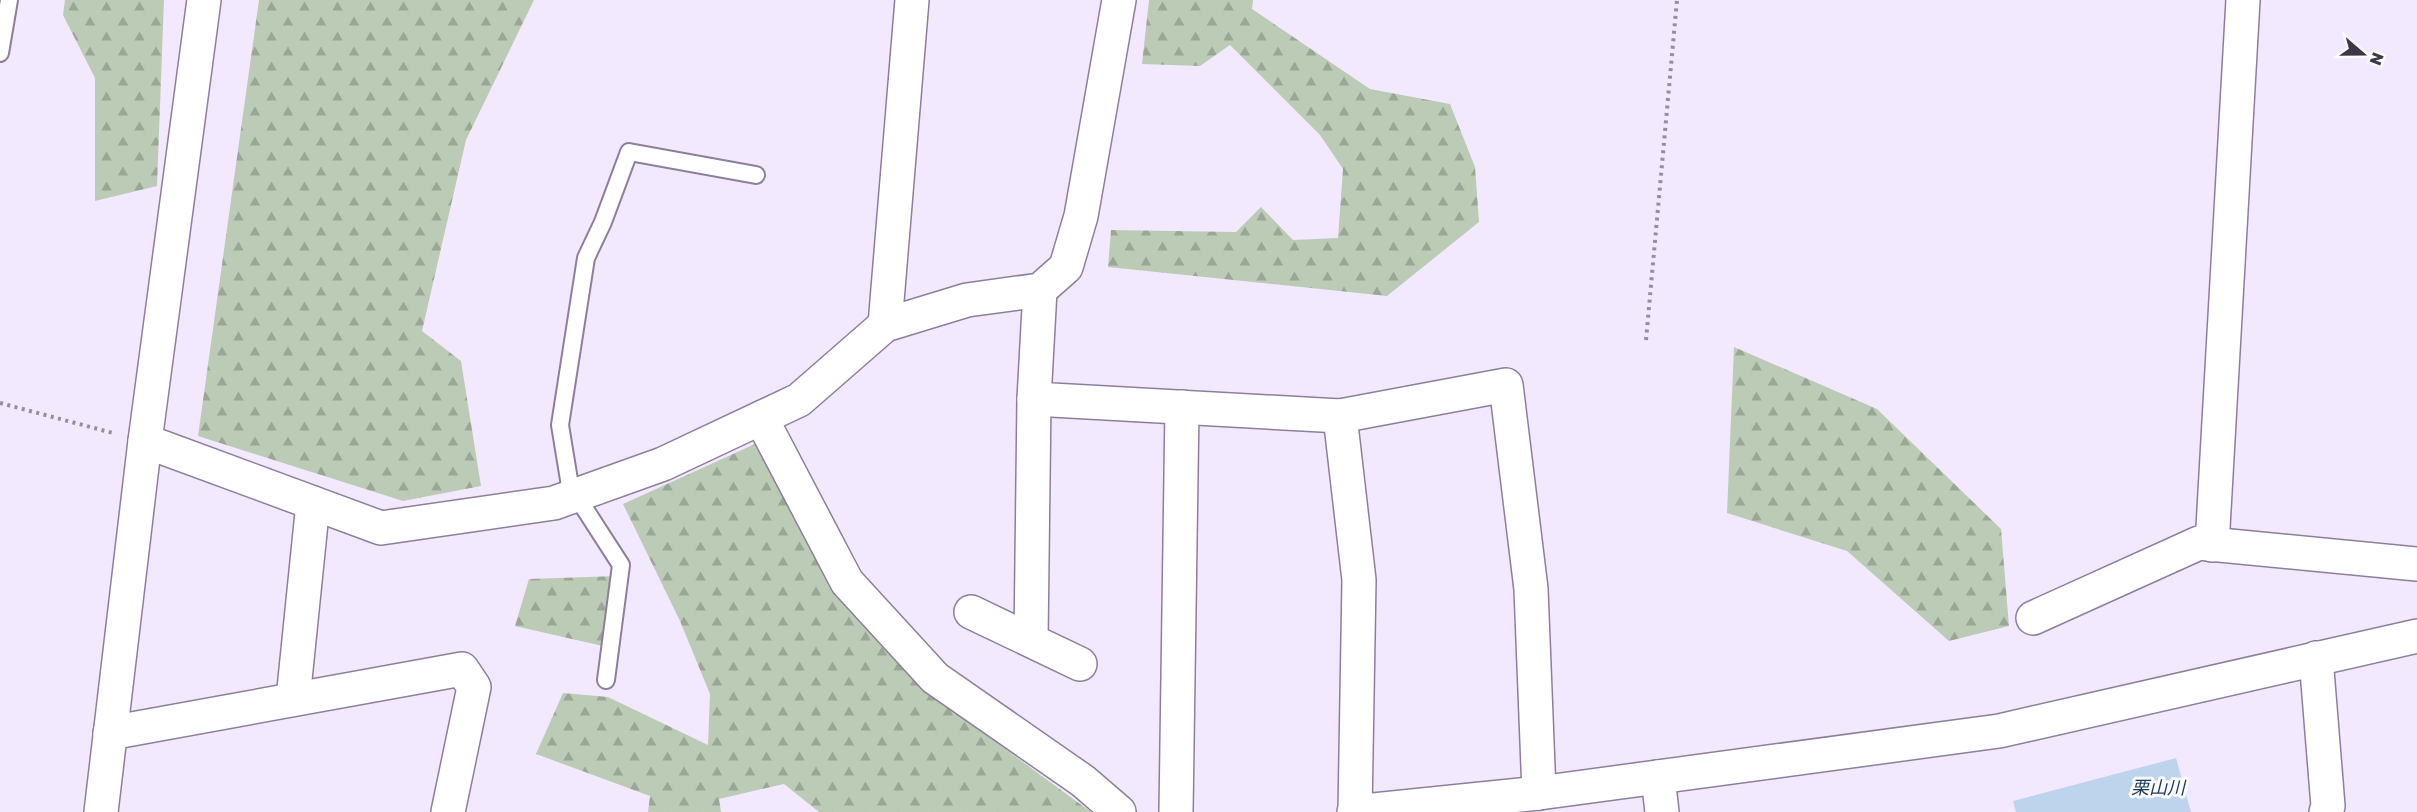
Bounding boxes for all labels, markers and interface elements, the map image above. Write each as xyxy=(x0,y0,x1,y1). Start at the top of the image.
north arrow xyxy=(2333,24,2393,84)
text: N xyxy=(2366,50,2389,68)
water label: 栗山川 xyxy=(2131,776,2187,798)

